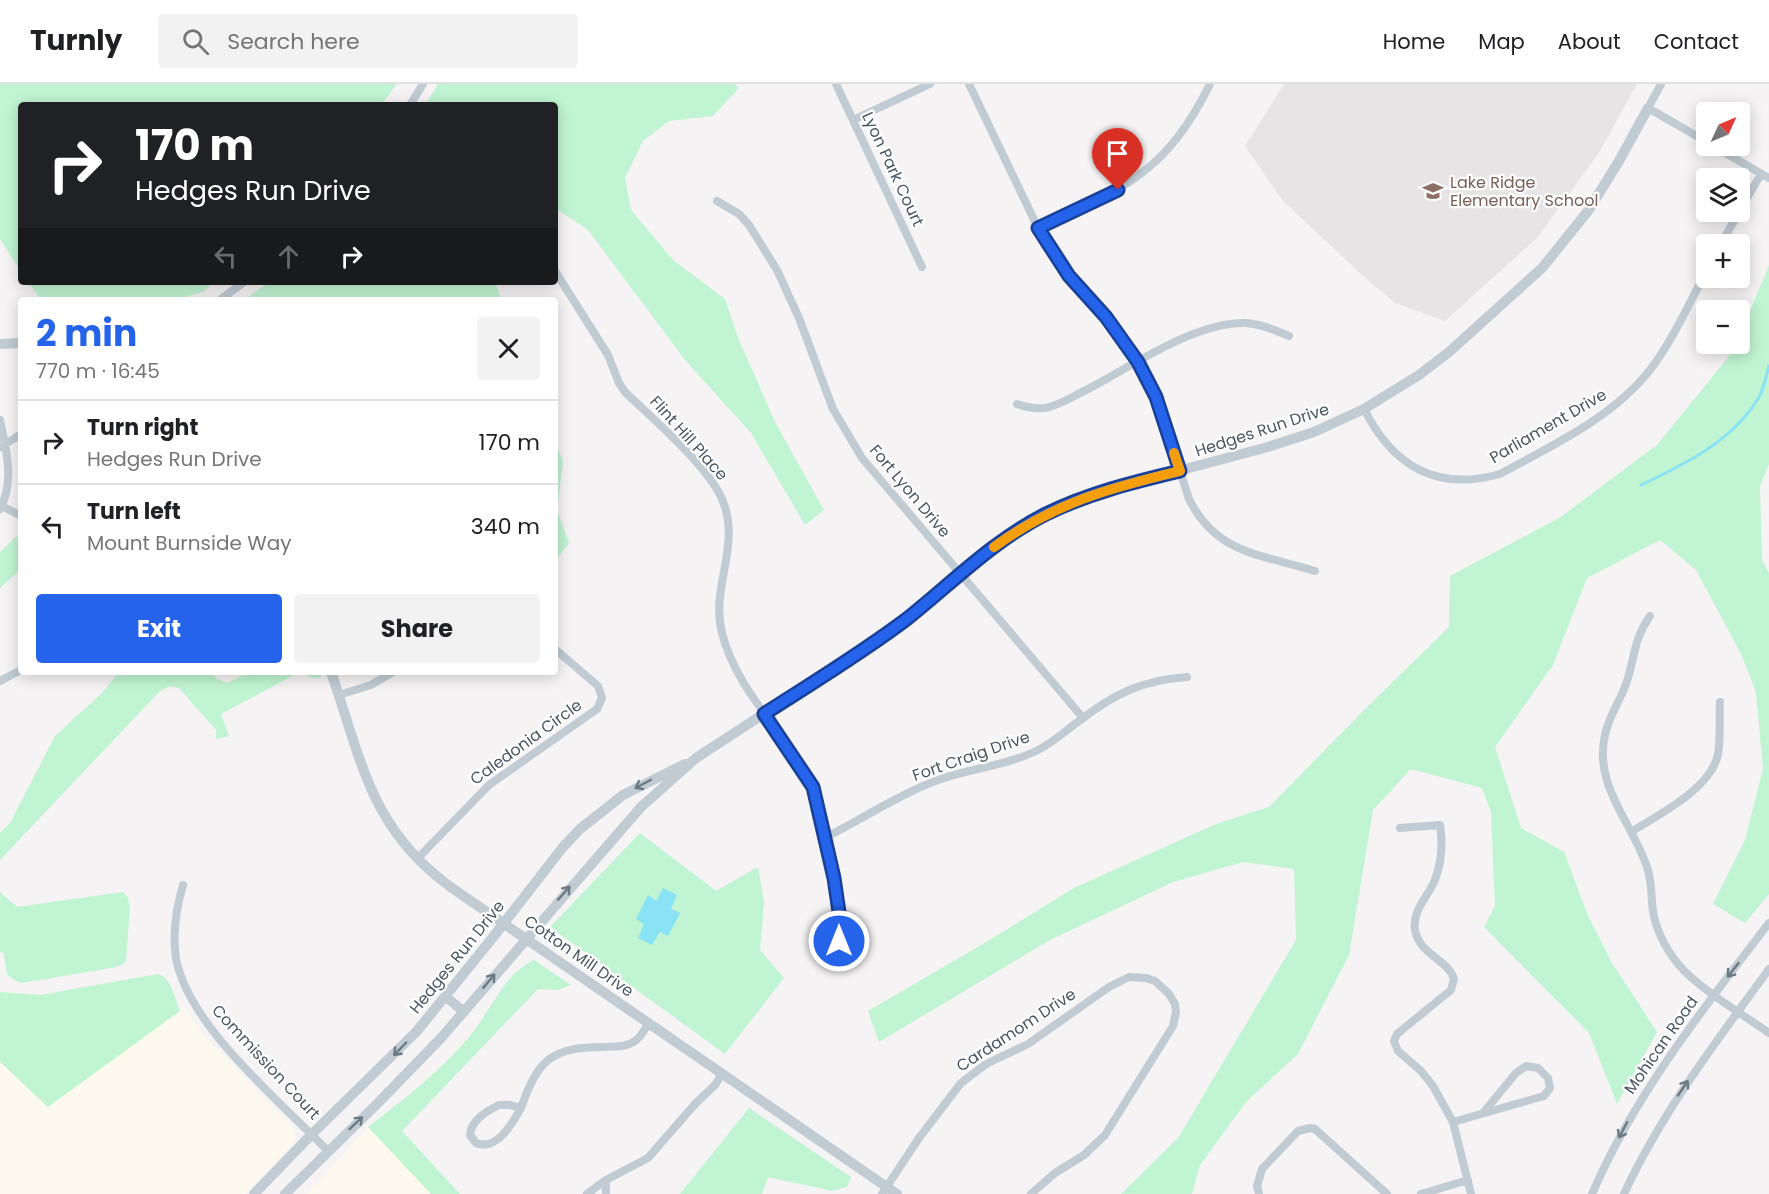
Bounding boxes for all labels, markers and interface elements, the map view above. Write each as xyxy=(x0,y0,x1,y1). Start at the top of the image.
search box xyxy=(158,14,578,68)
text: Turnly xyxy=(30,21,122,60)
icon: search xyxy=(179,25,212,58)
text: Search here xyxy=(227,26,360,57)
text: Home xyxy=(1383,27,1445,56)
text: Map xyxy=(1478,27,1525,56)
text: About xyxy=(1558,27,1621,56)
text: Contact xyxy=(1654,27,1739,56)
north arrow xyxy=(1696,102,1750,156)
map controls xyxy=(1696,102,1750,354)
street label: Lyon Park Court xyxy=(856,108,930,230)
text: 170 m xyxy=(135,116,254,175)
icon: right xyxy=(36,126,114,204)
pin xyxy=(1092,128,1143,190)
icon: arrive xyxy=(1101,137,1134,170)
button: layers xyxy=(1696,168,1750,222)
place label: Lake Ridge Elementary School xyxy=(1450,171,1598,212)
text: Hedges Run Drive xyxy=(135,172,371,209)
school or university icon: Lake Ridge Elementary School xyxy=(1421,179,1445,203)
button: + xyxy=(1696,234,1750,288)
icon: left xyxy=(209,240,242,273)
icon: ahead xyxy=(272,240,305,273)
icon: right xyxy=(335,240,368,273)
button: − xyxy=(1696,300,1750,354)
text: 2 min xyxy=(36,308,137,359)
button: close xyxy=(477,317,540,380)
text: 770 m · 16:45 xyxy=(36,357,160,385)
street label: Parliament Drive xyxy=(1485,383,1611,469)
street label: Flint Hill Place xyxy=(645,391,733,486)
street label: Hedges Run Drive xyxy=(1192,397,1332,463)
text: Turn right xyxy=(87,412,198,443)
icon: right xyxy=(36,426,69,459)
text: 170 m xyxy=(479,427,540,458)
street label: Fort Lyon Drive xyxy=(864,440,956,543)
text: Hedges Run Drive xyxy=(87,445,262,473)
text: Turn left xyxy=(87,496,181,527)
icon: left xyxy=(36,510,69,543)
text: 340 m xyxy=(471,511,540,542)
text: Mount Burnside Way xyxy=(87,529,291,557)
button: Exit xyxy=(36,594,282,663)
button: Share xyxy=(294,594,540,663)
street label: Caledonia Circle xyxy=(465,694,587,790)
street label: Fort Craig Drive xyxy=(909,725,1033,787)
one-way arrow xyxy=(635,779,653,790)
one-way arrow xyxy=(557,886,571,901)
street label: Hedges Run Drive xyxy=(404,895,510,1019)
position arrow xyxy=(807,909,871,973)
street label: Cotton Mill Drive xyxy=(520,910,638,1002)
one-way arrow xyxy=(1727,961,1740,977)
one-way arrow xyxy=(482,974,496,989)
street label: Cardamom Drive xyxy=(952,983,1080,1077)
street label: Mohican Road xyxy=(1619,991,1703,1099)
street label: Commission Court xyxy=(207,999,326,1125)
one-way arrow xyxy=(393,1041,408,1056)
one-way arrow xyxy=(1677,1081,1689,1097)
one-way arrow xyxy=(348,1116,363,1130)
one-way arrow xyxy=(1617,1121,1628,1139)

